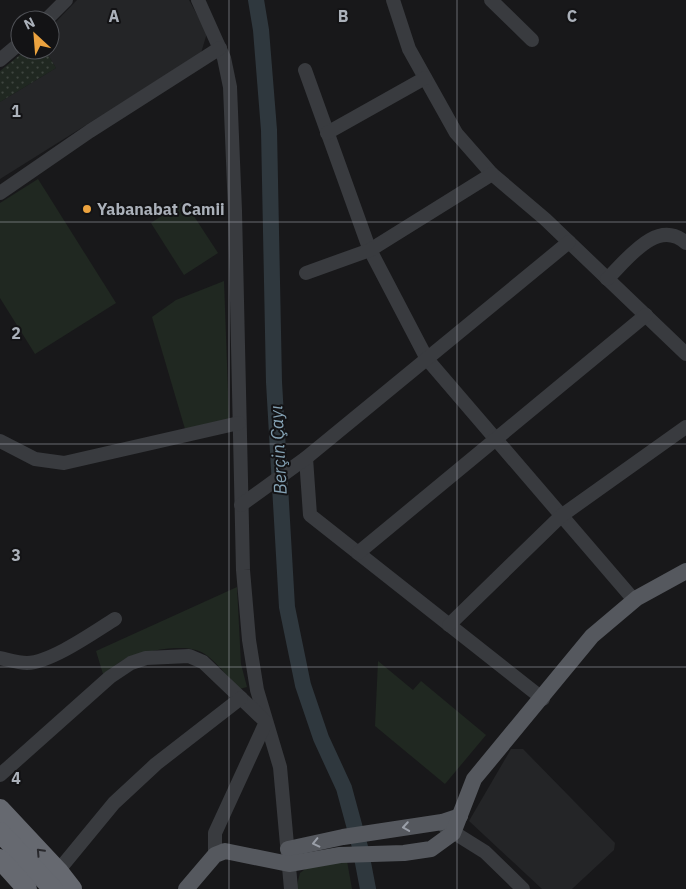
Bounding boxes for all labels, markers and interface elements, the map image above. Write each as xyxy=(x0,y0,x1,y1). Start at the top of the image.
text: A xyxy=(109,6,120,26)
text: B xyxy=(338,6,349,26)
text: C xyxy=(567,6,577,26)
north arrow xyxy=(10,10,60,60)
text: N xyxy=(21,13,38,34)
text: 1 xyxy=(11,101,21,121)
place label: Yabanabat Camii xyxy=(97,199,225,219)
marker: Yabanabat Camii xyxy=(81,203,93,215)
text: 2 xyxy=(11,323,21,343)
water label: Berçin Çayı xyxy=(264,405,292,495)
text: 3 xyxy=(11,545,21,565)
text: 4 xyxy=(11,768,21,788)
one-way arrow xyxy=(401,821,409,832)
one-way arrow xyxy=(311,837,320,848)
one-way arrow xyxy=(37,849,46,858)

